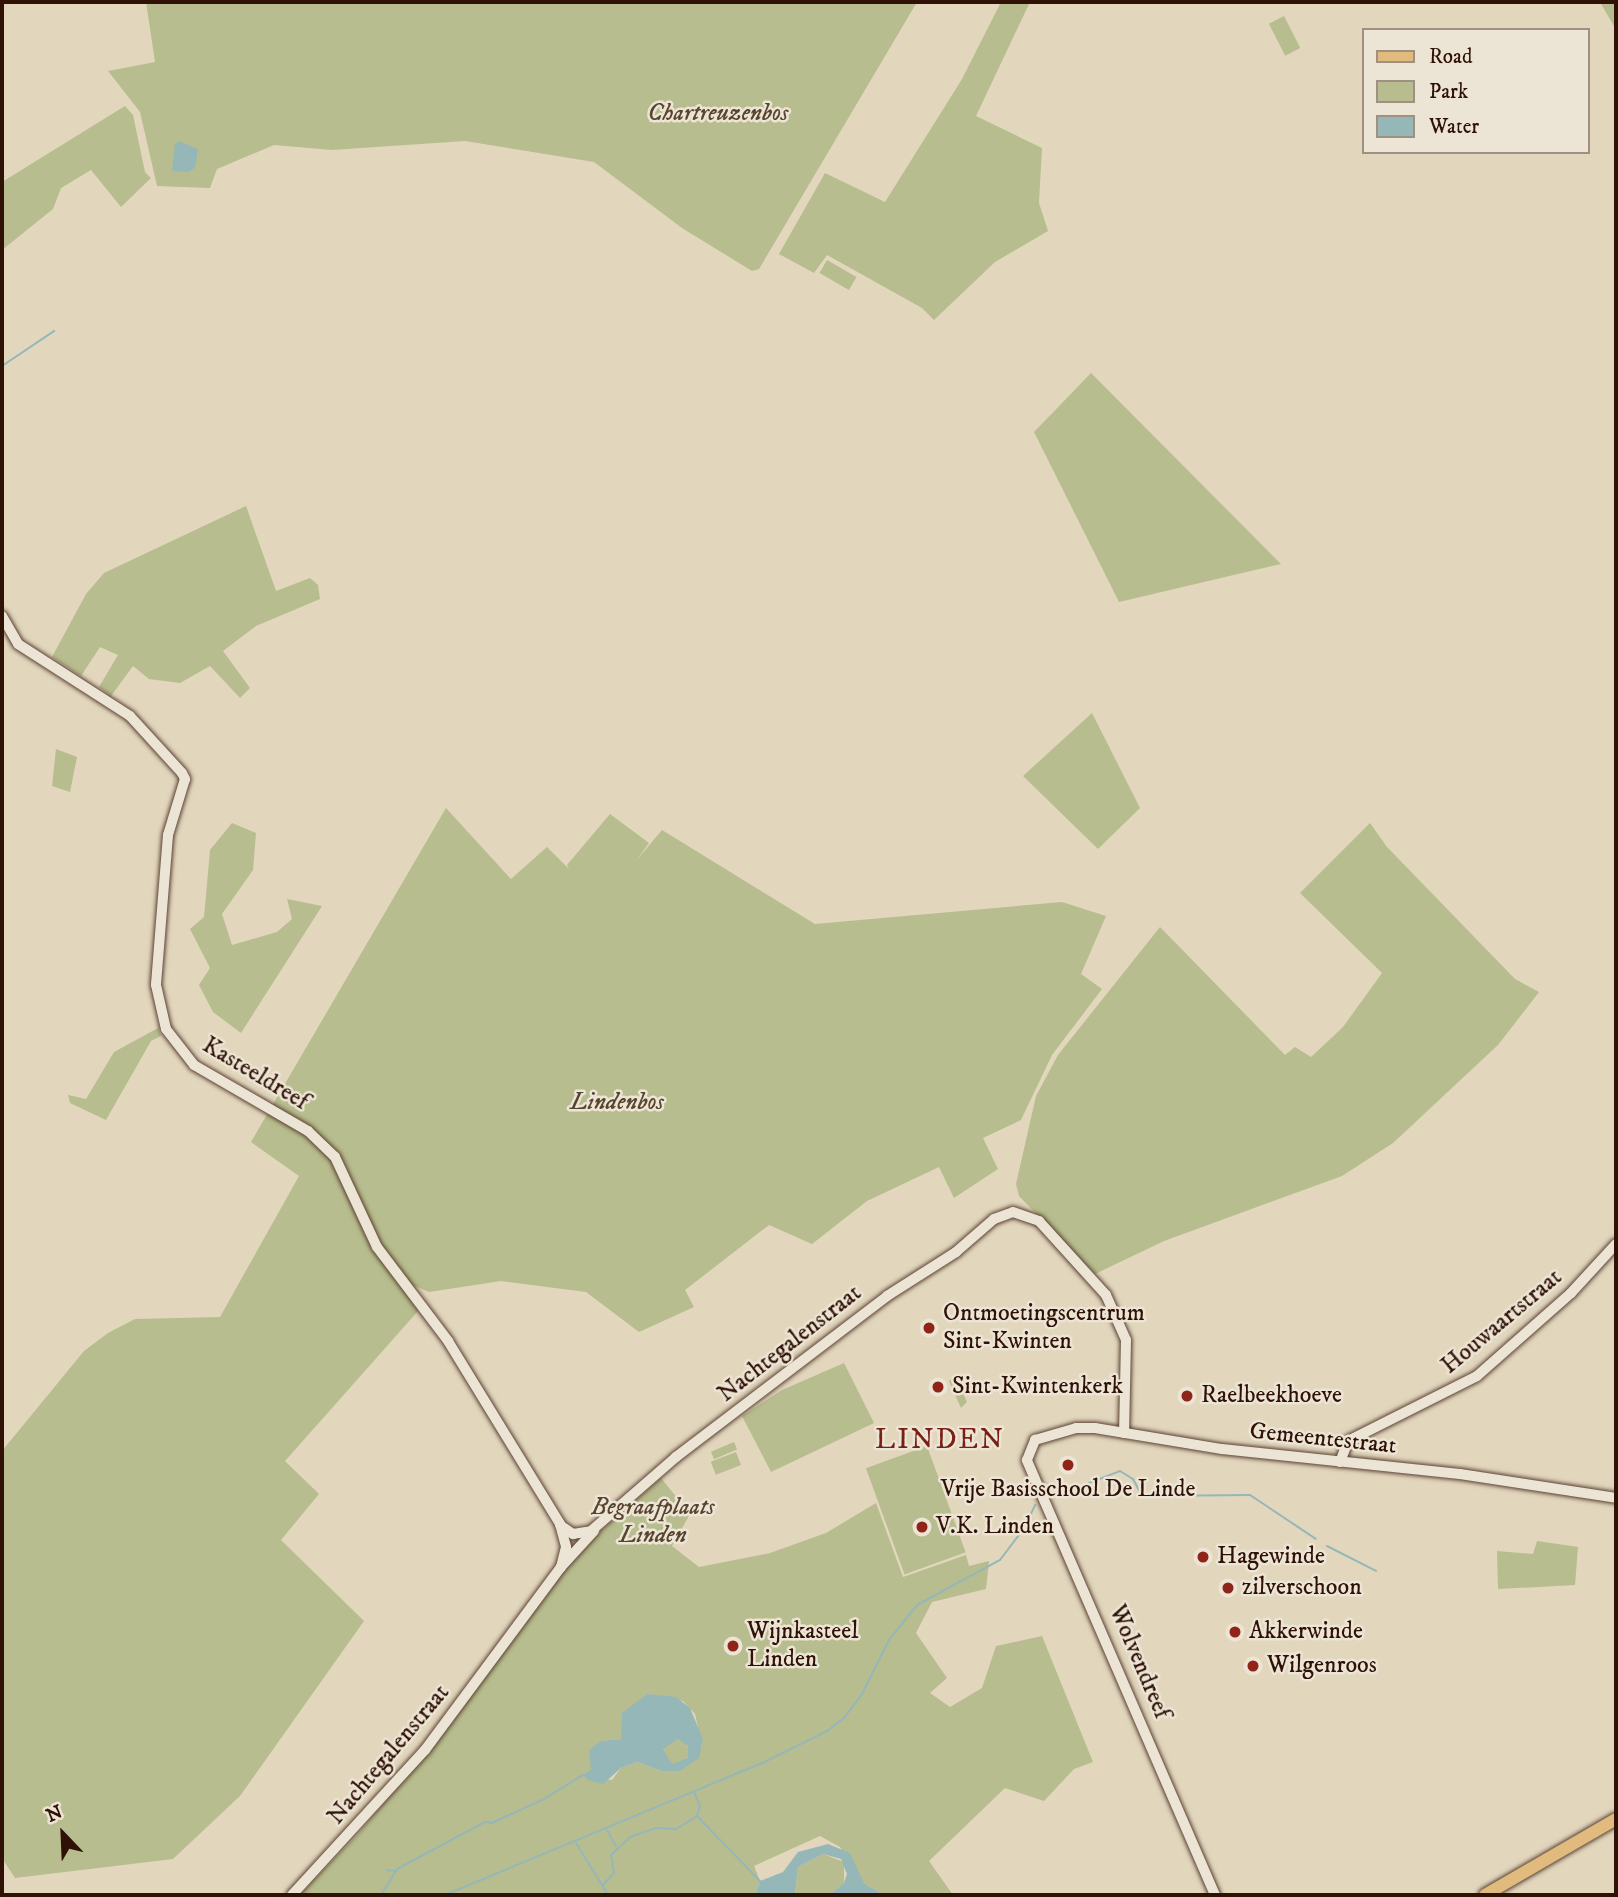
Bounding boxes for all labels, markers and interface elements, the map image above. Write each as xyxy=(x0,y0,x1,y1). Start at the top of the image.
legend xyxy=(1362,28,1590,154)
text: Road xyxy=(1429,44,1473,70)
text: Park xyxy=(1429,79,1468,105)
park label: Chartreuzenbos xyxy=(648,100,788,128)
text: Water xyxy=(1429,114,1479,140)
street label: Kasteeldreef xyxy=(197,1031,313,1117)
park label: Lindenbos xyxy=(570,1089,664,1117)
street label: Houwaartstraat xyxy=(1436,1263,1568,1381)
street label: Nachtegalenstraat xyxy=(713,1279,867,1409)
place label: Ontmoetingscentrum Sint-Kwinten xyxy=(943,1300,1145,1356)
marker: Ontmoetingscentrum Sint-Kwinten xyxy=(921,1320,937,1336)
place label: Sint-Kwintenkerk xyxy=(952,1373,1123,1401)
marker: Sint-Kwintenkerk xyxy=(930,1379,946,1395)
place label: Raelbeekhoeve xyxy=(1201,1382,1342,1410)
marker: Raelbeekhoeve xyxy=(1179,1388,1195,1404)
street label: Gemeentestraat xyxy=(1248,1417,1398,1461)
district label: LINDEN xyxy=(876,1423,1004,1457)
marker: Vrije Basisschool De Linde xyxy=(1060,1457,1076,1473)
place label: Vrije Basisschool De Linde xyxy=(941,1476,1195,1504)
park label: Begraafplaats Linden xyxy=(591,1494,715,1550)
place label: V.K. Linden xyxy=(936,1513,1054,1541)
marker: V.K. Linden xyxy=(914,1519,930,1535)
place label: Hagewinde xyxy=(1217,1543,1325,1571)
marker: Hagewinde xyxy=(1195,1549,1211,1565)
place label: zilverschoon xyxy=(1242,1574,1362,1602)
marker: zilverschoon xyxy=(1220,1580,1236,1596)
street label: Wolvendreef xyxy=(1102,1601,1176,1723)
place label: Wijnkasteel Linden xyxy=(747,1618,858,1674)
place label: Akkerwinde xyxy=(1249,1618,1363,1646)
marker: Akkerwinde xyxy=(1227,1624,1243,1640)
marker: Wijnkasteel Linden xyxy=(725,1638,741,1654)
place label: Wilgenroos xyxy=(1267,1652,1377,1680)
marker: Wilgenroos xyxy=(1245,1658,1261,1674)
street label: Nachtegalenstraat xyxy=(322,1679,456,1831)
north arrow xyxy=(28,1799,98,1869)
text: N xyxy=(43,1801,66,1828)

